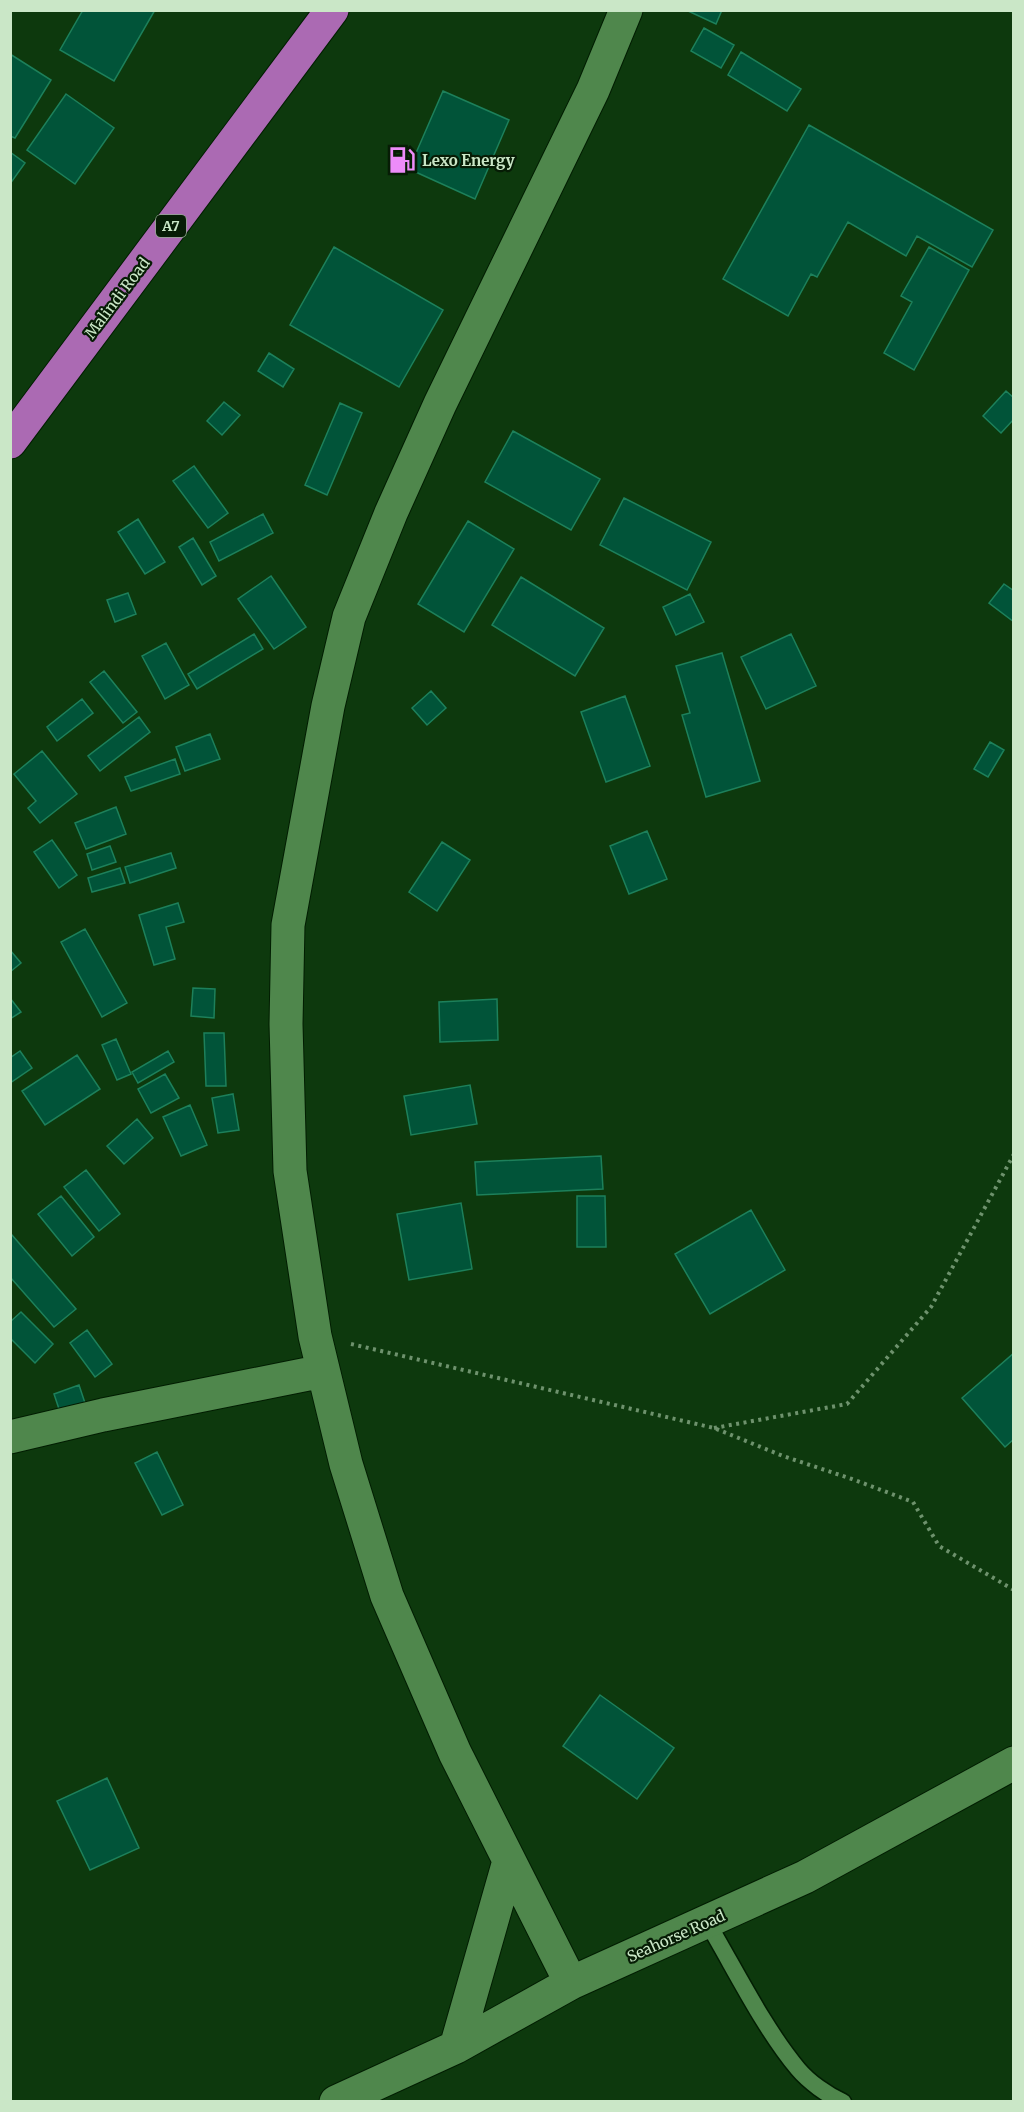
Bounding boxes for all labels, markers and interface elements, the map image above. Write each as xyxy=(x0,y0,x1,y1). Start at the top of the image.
fuel station icon: Lexo Energy xyxy=(387,145,417,175)
place label: Lexo Energy xyxy=(422,151,515,170)
road number: A7 xyxy=(156,215,186,237)
street label: Malindi Road xyxy=(80,254,154,342)
street label: Seahorse Road xyxy=(624,1906,728,1966)

